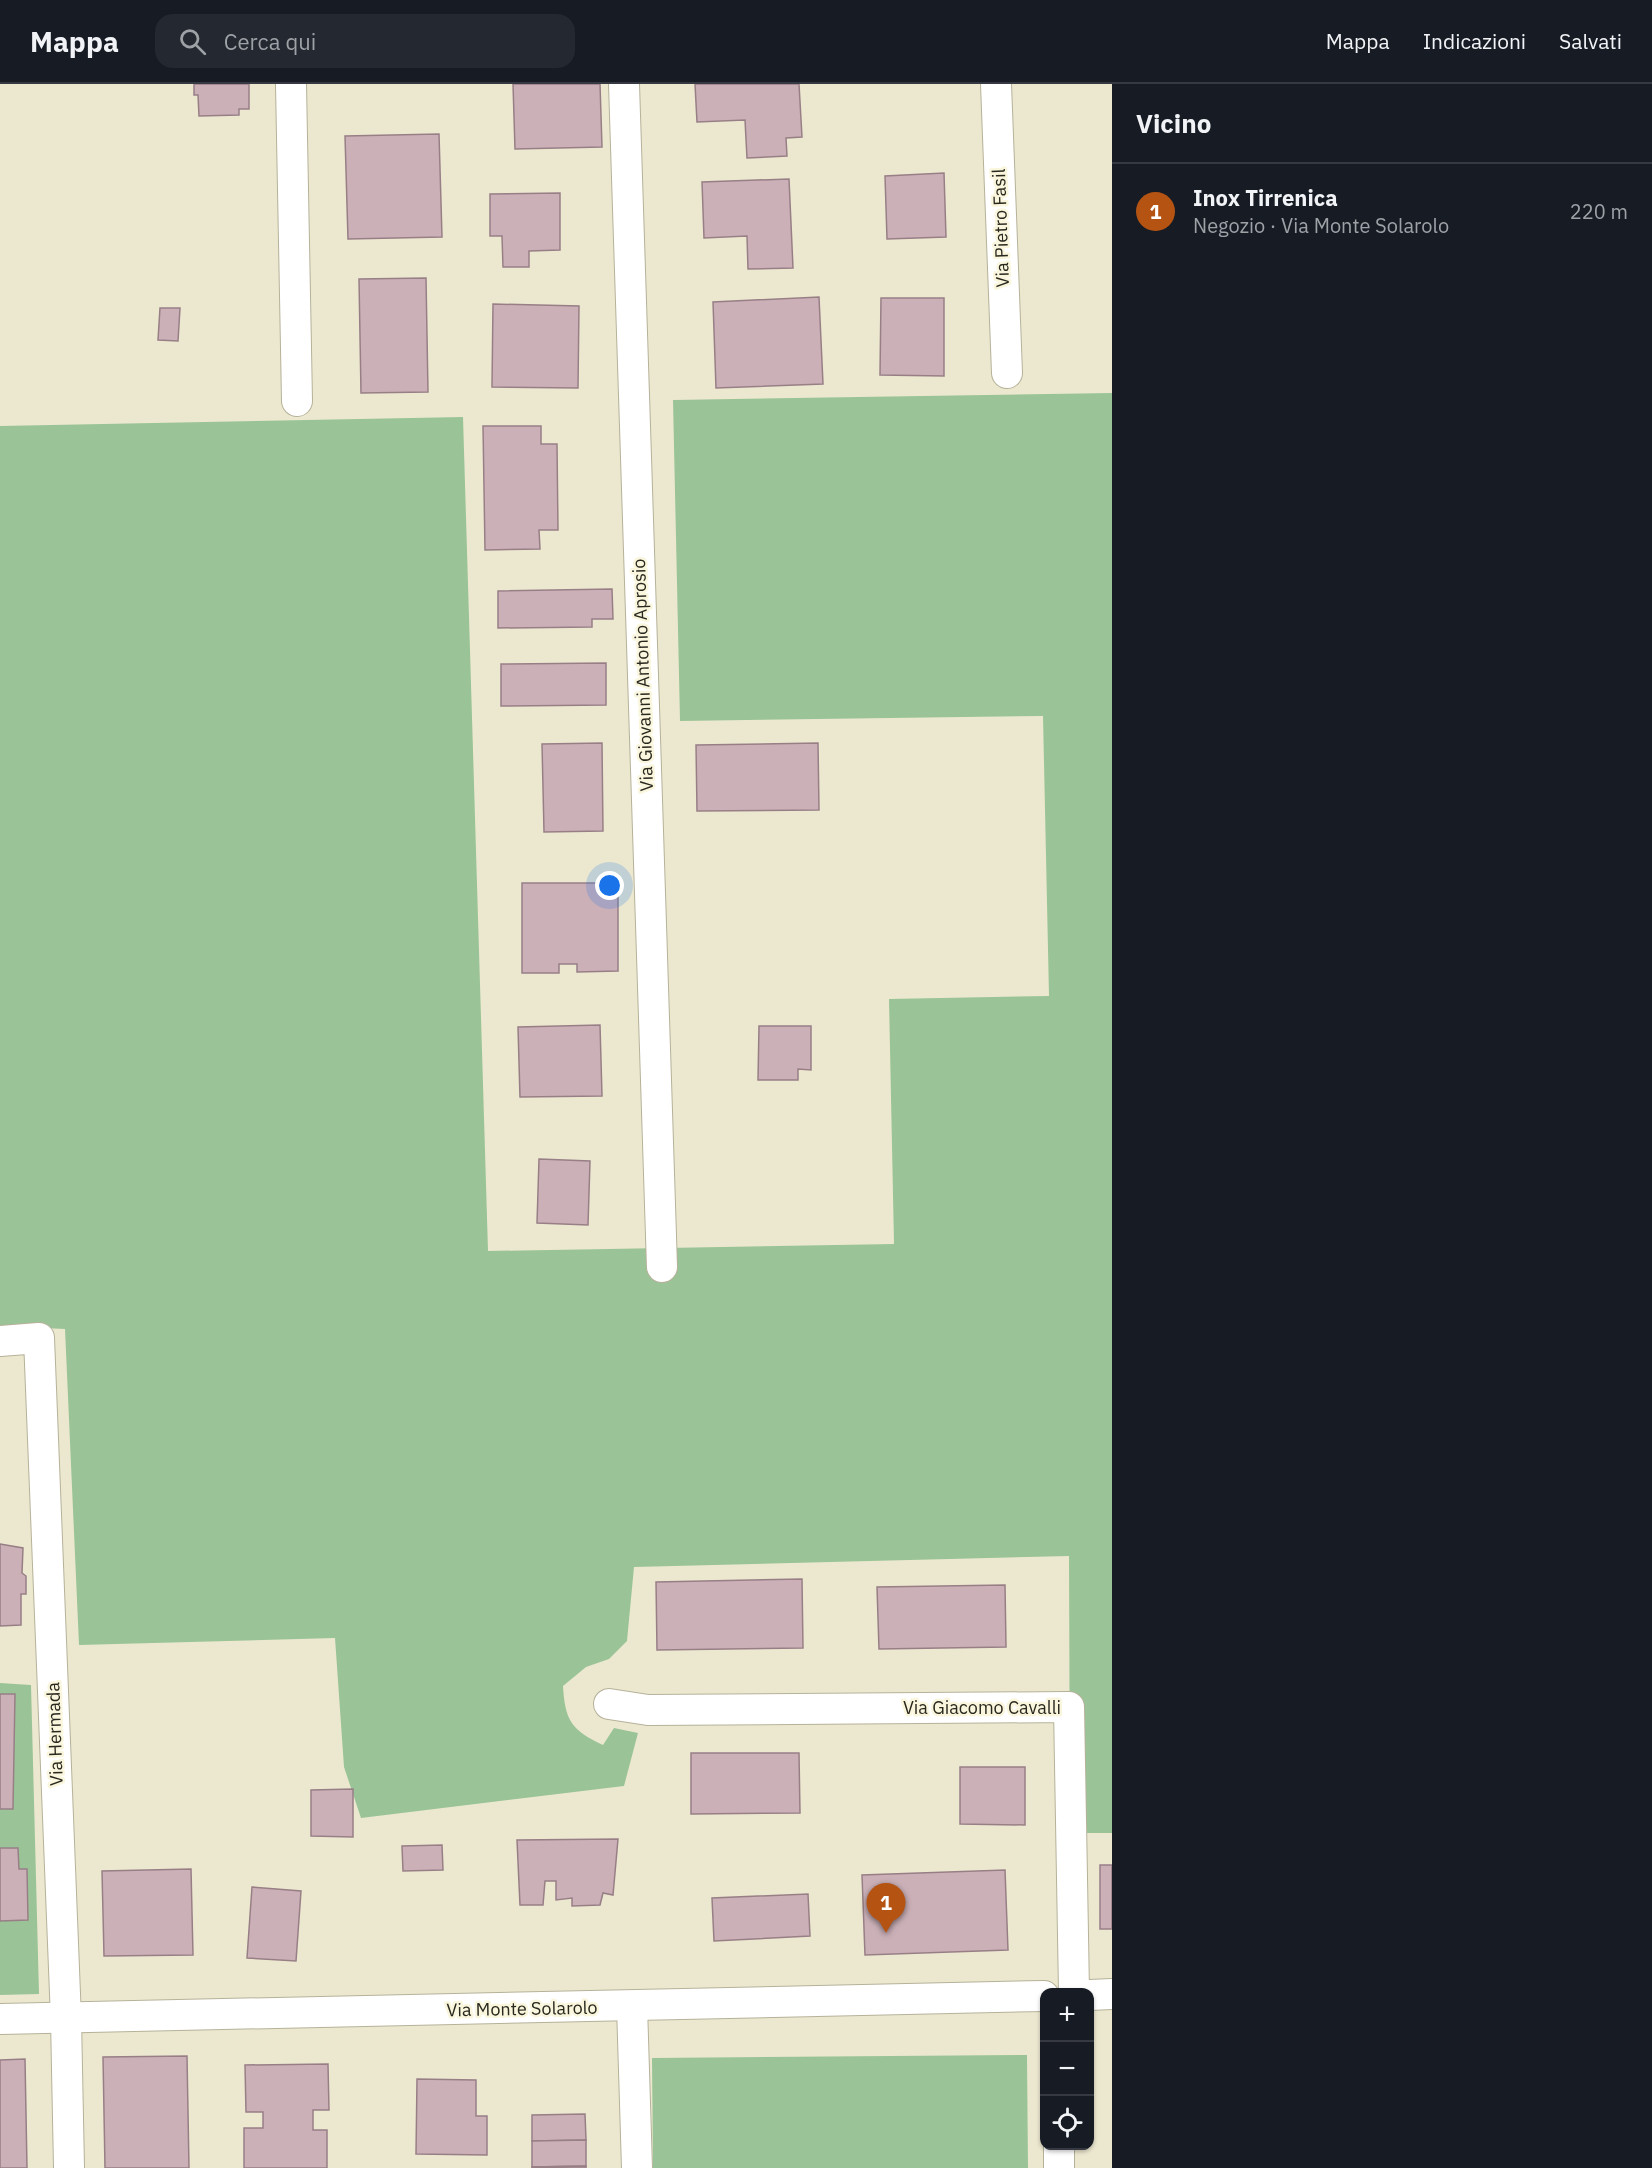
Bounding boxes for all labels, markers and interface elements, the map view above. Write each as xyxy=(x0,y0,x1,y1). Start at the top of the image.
search box xyxy=(155,14,575,68)
text: Mappa xyxy=(30,23,119,60)
icon: search xyxy=(176,25,209,58)
text: Cerca qui xyxy=(224,27,316,56)
text: Mappa xyxy=(1326,27,1390,55)
text: Indicazioni xyxy=(1423,27,1526,55)
text: Salvati xyxy=(1559,27,1622,55)
text: Vicino xyxy=(1136,106,1211,140)
street label: Via Pietro Fasil xyxy=(987,168,1014,288)
text: Inox Tirrenica xyxy=(1193,183,1338,212)
text: 1 xyxy=(1150,198,1162,225)
text: 220 m xyxy=(1570,198,1628,225)
text: Negozio · Via Monte Solarolo xyxy=(1193,212,1449,239)
street label: Via Giovanni Antonio Aprosio xyxy=(627,558,658,792)
your location xyxy=(595,871,624,900)
street label: Via Hermada xyxy=(41,1681,68,1786)
street label: Via Giacomo Cavalli xyxy=(903,1696,1061,1719)
pin: 1 xyxy=(866,1884,906,1933)
map controls xyxy=(1040,1988,1094,2150)
button: + xyxy=(1040,1988,1094,2042)
street label: Via Monte Solarolo xyxy=(446,1996,598,2021)
button: − xyxy=(1040,2042,1094,2096)
button: locate xyxy=(1040,2096,1094,2150)

